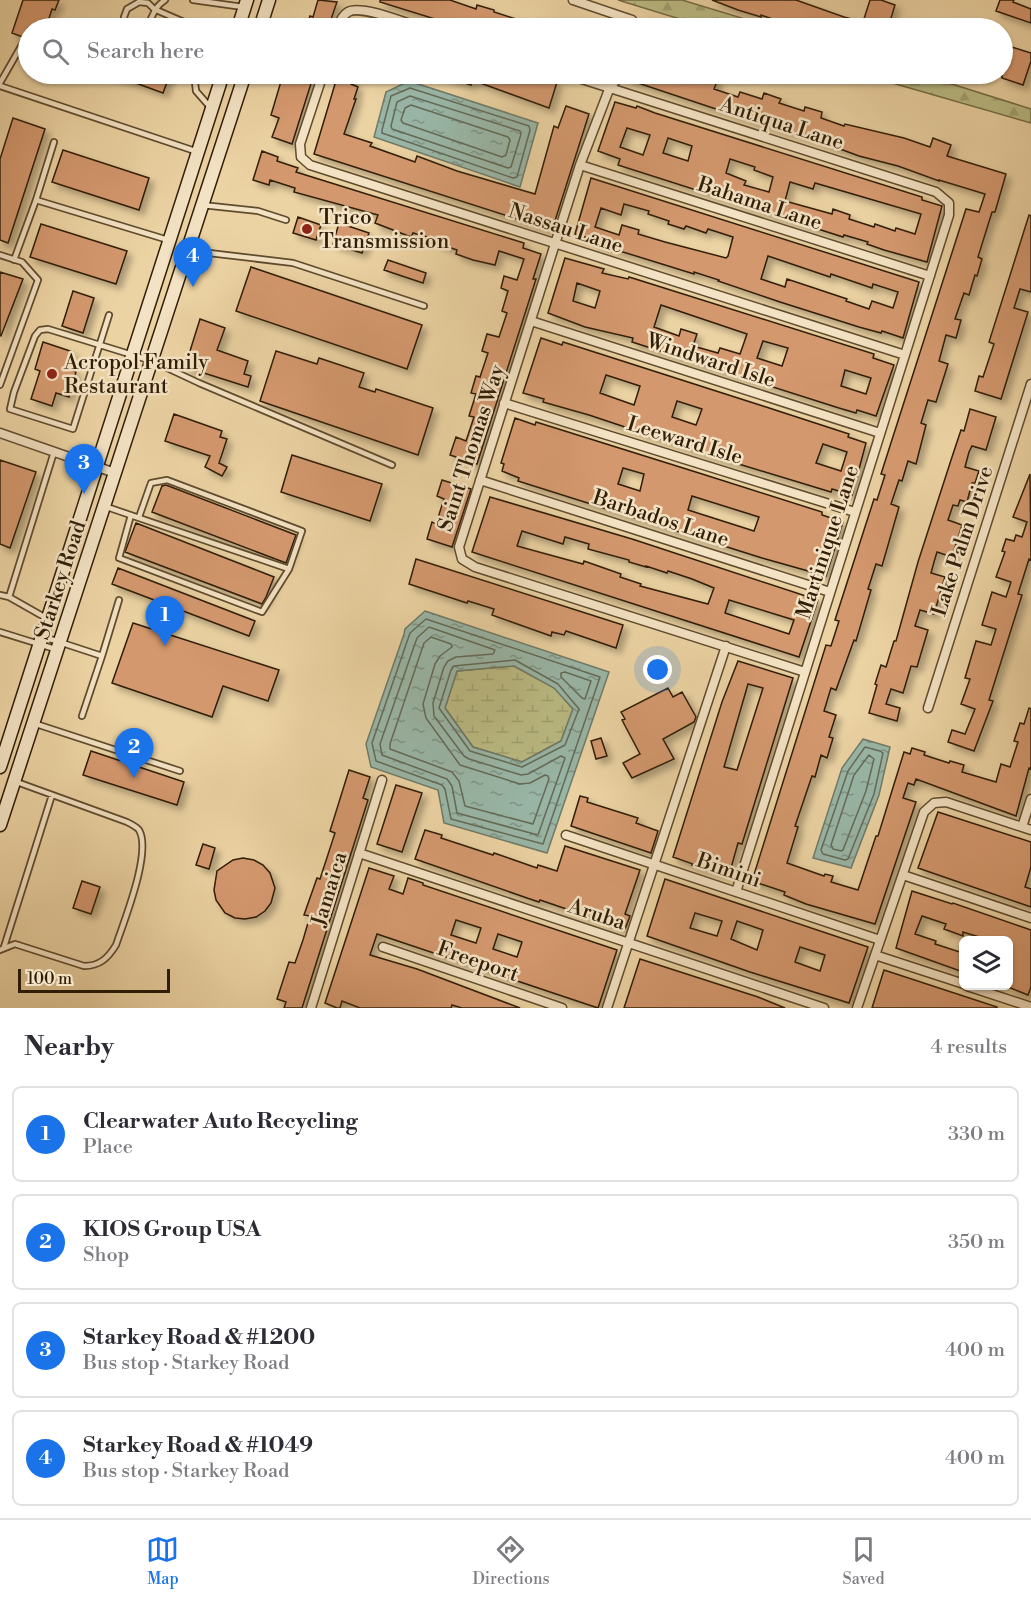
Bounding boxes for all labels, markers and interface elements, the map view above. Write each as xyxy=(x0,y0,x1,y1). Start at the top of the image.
search box xyxy=(18,18,1013,84)
icon: search xyxy=(39,35,72,68)
text: Search here xyxy=(87,38,204,65)
street label: Antiqua Lane xyxy=(715,91,847,156)
street label: Bahama Lane xyxy=(693,171,825,236)
street label: Nassau Lane xyxy=(505,198,626,260)
place label: Trico Transmission xyxy=(319,205,450,255)
marker: Trico Transmission xyxy=(300,222,314,236)
pin: 4 xyxy=(174,238,212,287)
street label: Windward Isle xyxy=(642,328,779,394)
place label: Acropol Family Restaurant xyxy=(63,350,209,400)
street label: Saint Thomas Way xyxy=(433,361,511,535)
marker: Acropol Family Restaurant xyxy=(45,367,59,381)
street label: Leeward Isle xyxy=(624,411,746,471)
pin: 3 xyxy=(64,444,104,494)
street label: Martinique Lane xyxy=(791,462,865,622)
street label: Lake Palm Drive xyxy=(926,463,1000,620)
street label: Barbados Lane xyxy=(588,484,732,553)
street label: Starkey Road xyxy=(29,517,92,643)
pin: 1 xyxy=(146,596,184,646)
your location xyxy=(643,655,672,684)
pin: 2 xyxy=(114,728,154,778)
street label: Jamaica xyxy=(306,848,354,931)
street label: Bimini xyxy=(692,848,764,894)
street label: Aruba xyxy=(564,893,629,936)
street label: Freeport xyxy=(433,936,522,988)
map controls xyxy=(959,936,1013,990)
button: layers xyxy=(959,936,1013,990)
scale bar xyxy=(18,966,170,994)
text: 100 m xyxy=(27,969,72,989)
text: Nearby xyxy=(24,1031,114,1063)
text: 4 results xyxy=(930,1035,1007,1060)
text: Clearwater Auto Recycling xyxy=(83,1108,358,1135)
text: 1 xyxy=(41,1122,50,1147)
text: 330 m xyxy=(948,1122,1005,1147)
text: Place xyxy=(83,1135,133,1160)
text: KIOS Group USA xyxy=(83,1216,261,1243)
text: 2 xyxy=(39,1230,52,1255)
text: 350 m xyxy=(948,1230,1005,1255)
text: Shop xyxy=(83,1243,129,1268)
text: Starkey Road & #1200 xyxy=(83,1324,315,1351)
text: 3 xyxy=(39,1338,52,1363)
text: 400 m xyxy=(945,1338,1005,1363)
text: Bus stop · Starkey Road xyxy=(83,1351,289,1376)
text: Starkey Road & #1049 xyxy=(83,1432,313,1459)
text: 4 xyxy=(39,1446,52,1471)
text: 400 m xyxy=(945,1446,1005,1471)
text: Bus stop · Starkey Road xyxy=(83,1459,289,1484)
tab: Map xyxy=(146,1533,179,1589)
tab: Directions xyxy=(472,1533,550,1589)
tab: Saved xyxy=(842,1533,885,1589)

